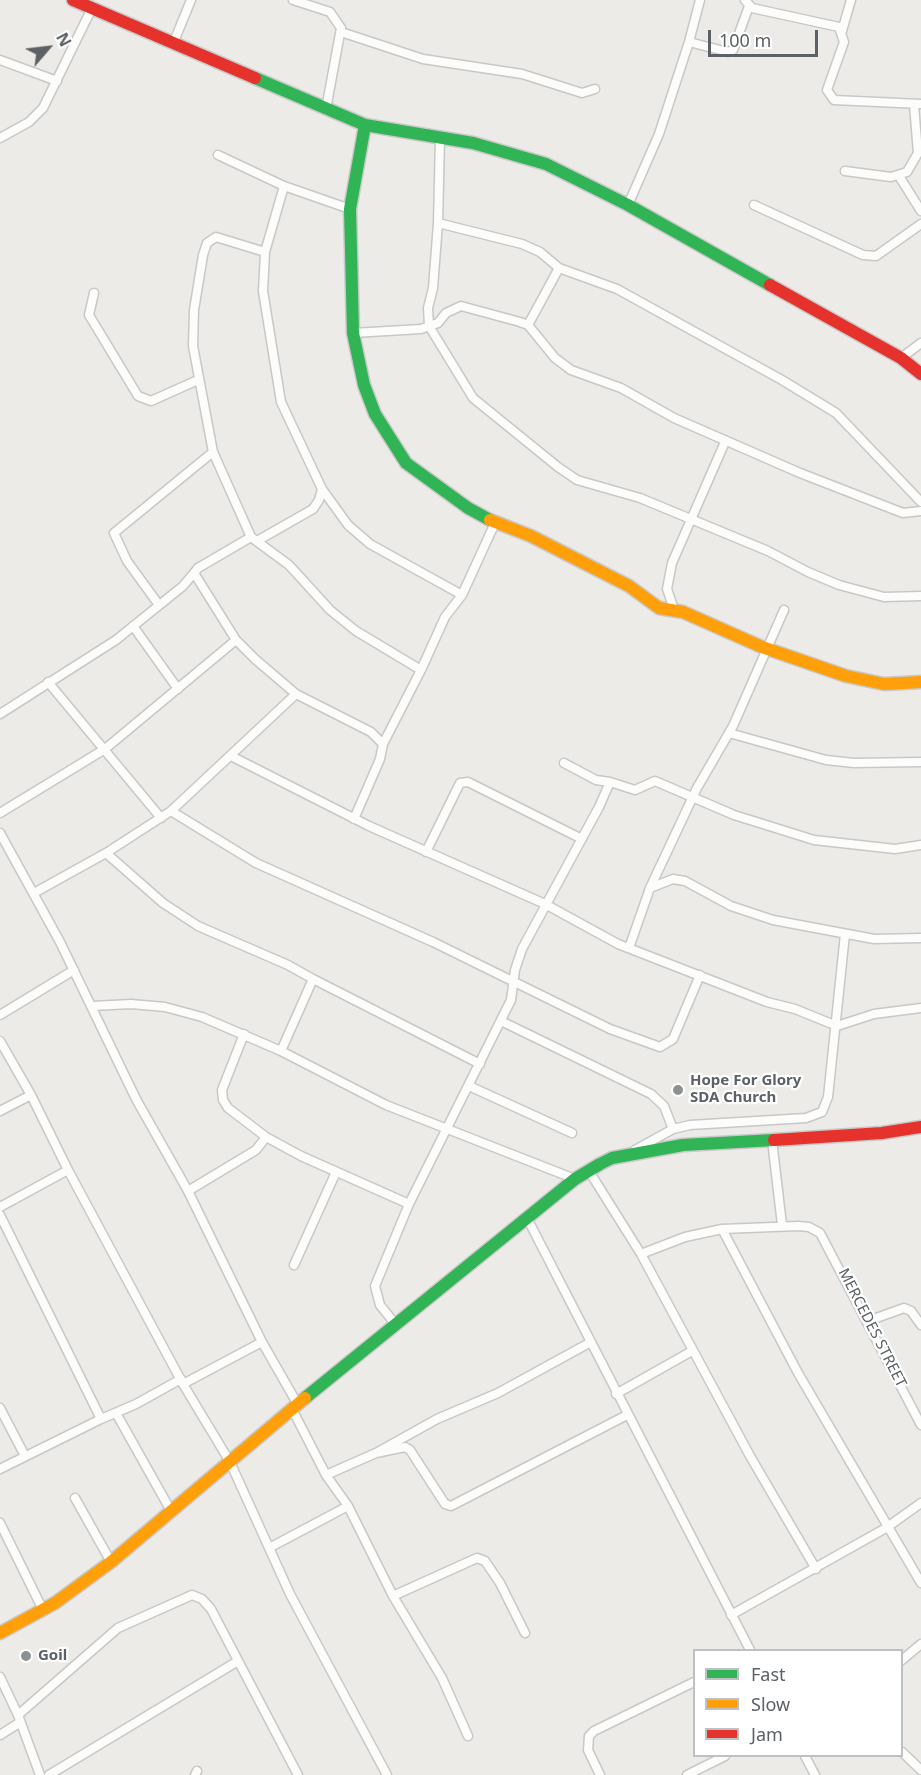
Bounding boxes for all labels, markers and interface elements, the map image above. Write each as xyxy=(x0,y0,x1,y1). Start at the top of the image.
north arrow xyxy=(18,18,78,78)
scale bar xyxy=(711,18,820,56)
text: 100 m xyxy=(719,28,771,52)
text: N xyxy=(51,29,77,50)
place label: Hope For Glory SDA Church xyxy=(690,1072,801,1107)
marker: Hope For Glory SDA Church xyxy=(671,1083,685,1097)
street label: MERCEDES STREET xyxy=(834,1265,910,1391)
place label: Goil xyxy=(38,1647,67,1665)
marker: Goil xyxy=(19,1649,33,1663)
legend xyxy=(693,1649,903,1757)
text: Fast xyxy=(751,1662,786,1686)
text: Slow xyxy=(751,1692,790,1716)
text: Jam xyxy=(751,1722,783,1746)

